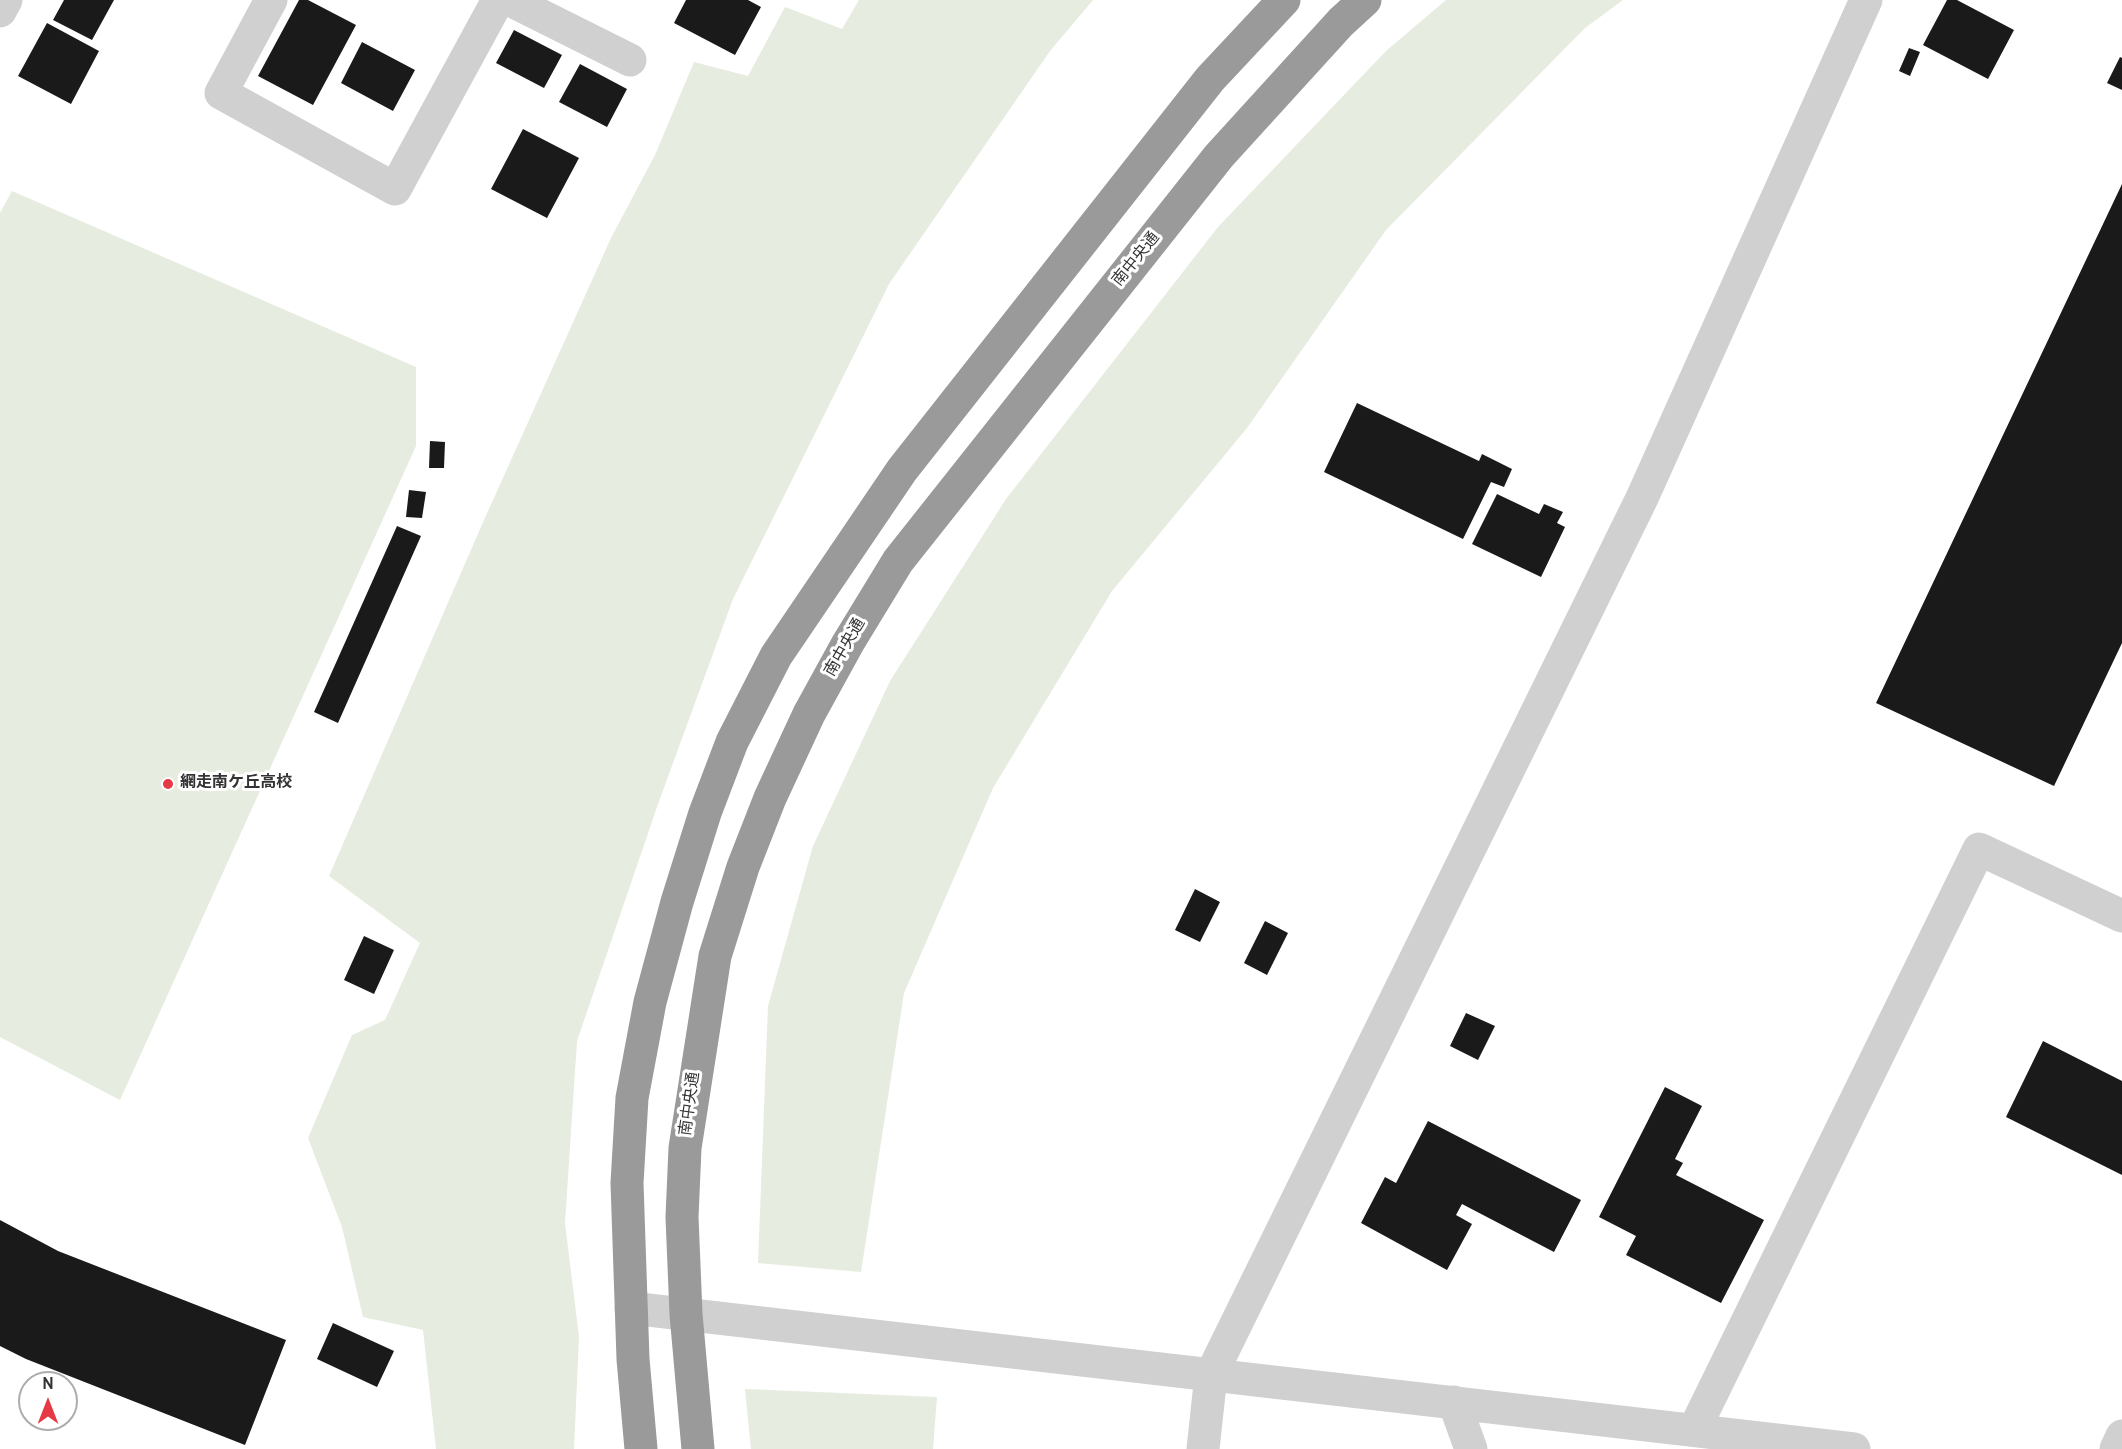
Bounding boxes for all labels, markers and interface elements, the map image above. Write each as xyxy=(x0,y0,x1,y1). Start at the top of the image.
street label: 南中央通 xyxy=(1109,229,1165,291)
street label: 南中央通 xyxy=(822,615,870,681)
place label: 網走南ケ丘高校 xyxy=(180,774,292,794)
marker: 網走南ケ丘高校 xyxy=(161,777,175,791)
street label: 南中央通 xyxy=(677,1071,705,1137)
north arrow xyxy=(18,1371,78,1431)
text: N xyxy=(42,1375,54,1395)

